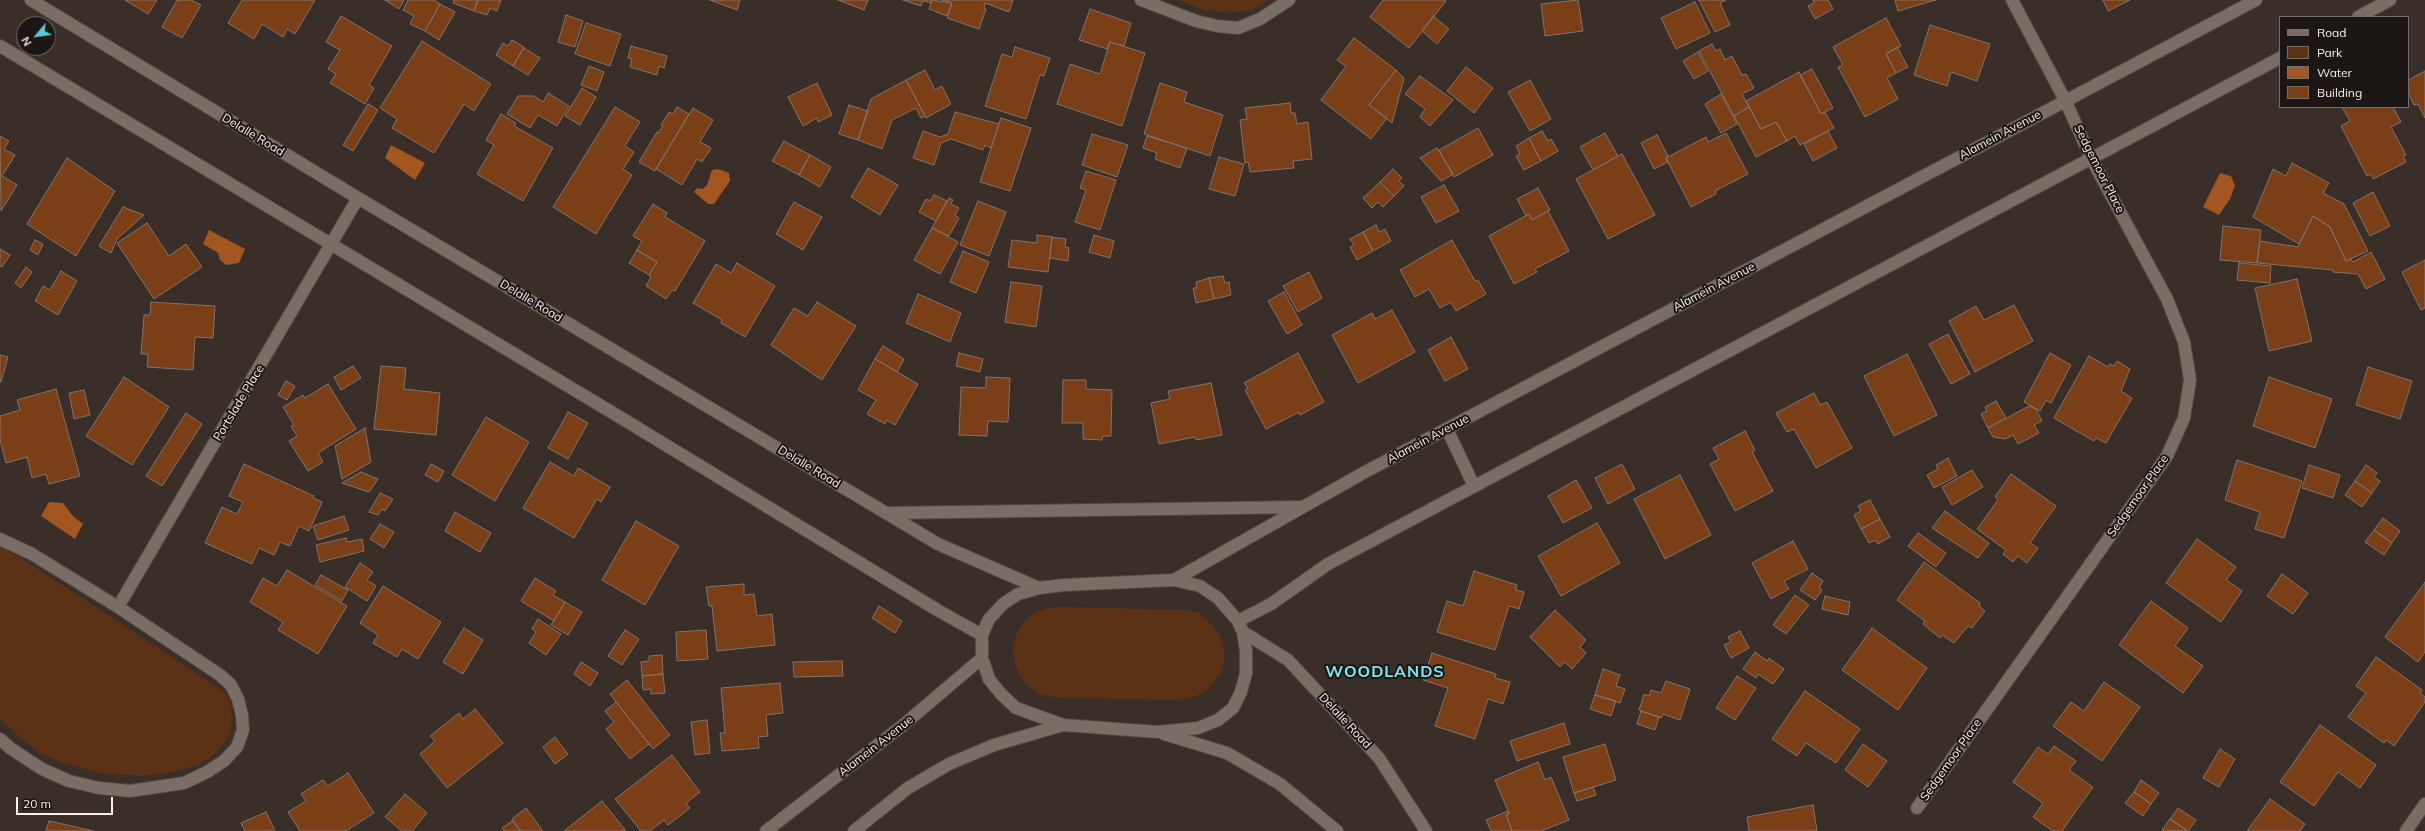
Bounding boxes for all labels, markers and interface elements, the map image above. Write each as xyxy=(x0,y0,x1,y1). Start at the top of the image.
north arrow xyxy=(16,16,56,56)
legend xyxy=(2279,16,2409,108)
text: Road xyxy=(2317,25,2346,40)
text: N xyxy=(18,34,35,48)
text: Park xyxy=(2317,45,2342,60)
text: Water xyxy=(2317,65,2352,80)
text: Building xyxy=(2317,85,2362,100)
street label: Alamein Avenue xyxy=(1957,107,2043,163)
street label: Delalle Road xyxy=(219,111,287,159)
street label: Sedgemoor Place xyxy=(2071,123,2127,215)
street label: Alamein Avenue xyxy=(1671,259,1757,315)
street label: Delalle Road xyxy=(497,277,565,325)
street label: Portslade Place xyxy=(211,362,267,444)
street label: Alamein Avenue xyxy=(1385,411,1471,467)
street label: Delalle Road xyxy=(775,443,843,491)
street label: Sedgemoor Place xyxy=(2104,452,2172,540)
district label: WOODLANDS xyxy=(1325,662,1445,682)
street label: Delalle Road xyxy=(1316,690,1374,752)
street label: Alamein Avenue xyxy=(836,712,916,780)
street label: Sedgemoor Place xyxy=(1917,716,1985,804)
scale bar xyxy=(18,789,115,815)
text: 20 m xyxy=(23,796,51,811)

